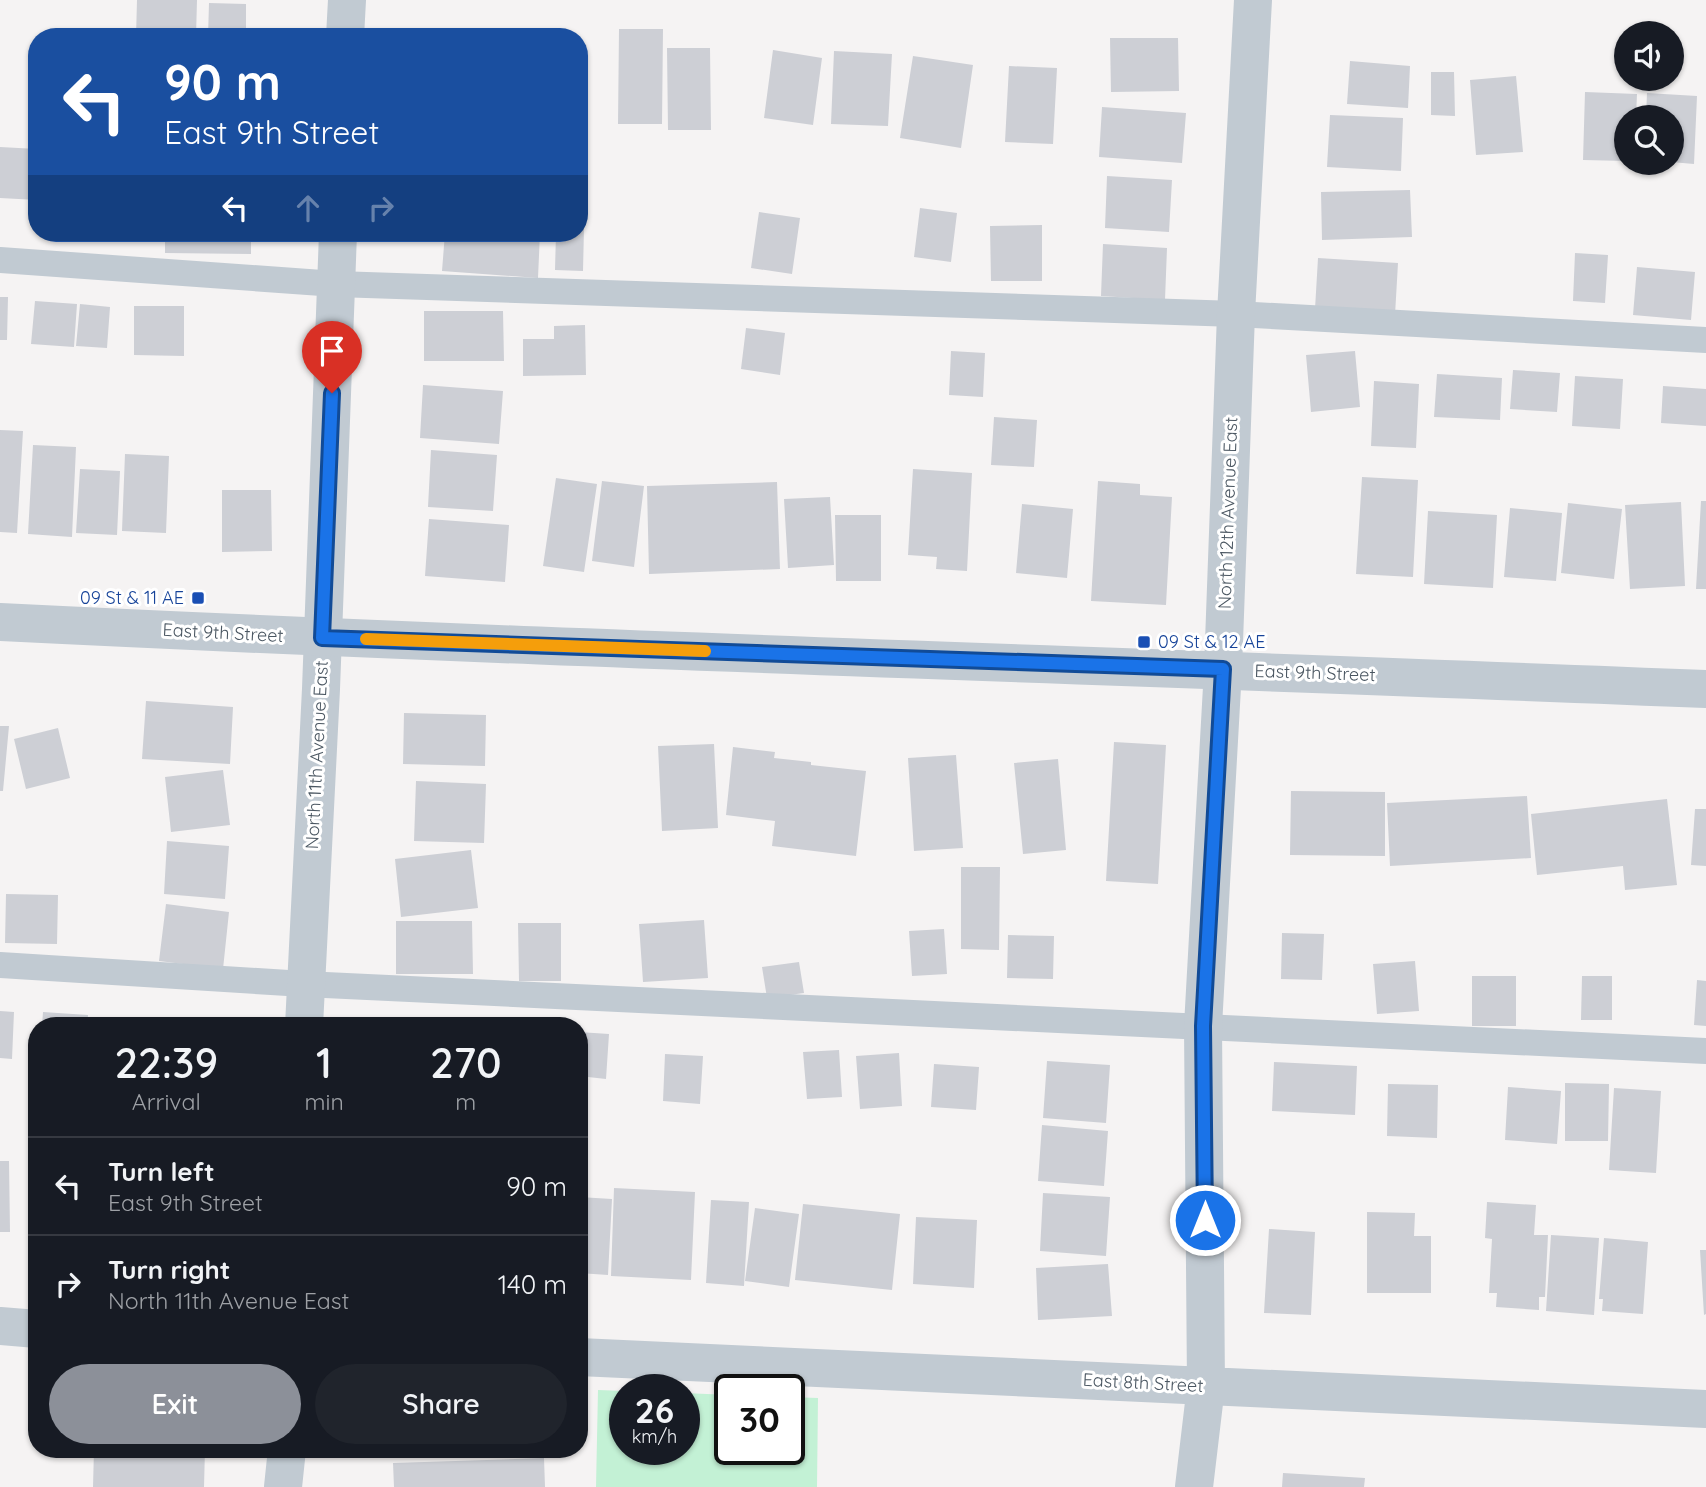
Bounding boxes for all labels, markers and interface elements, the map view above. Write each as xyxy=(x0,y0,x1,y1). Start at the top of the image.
map controls xyxy=(1614,21,1684,175)
button: sound xyxy=(1614,21,1684,91)
text: 90 m xyxy=(164,51,281,112)
icon: left xyxy=(49,56,140,147)
button: search xyxy=(1614,105,1684,175)
text: East 9th Street xyxy=(164,112,379,152)
icon: left xyxy=(216,189,254,227)
icon: ahead xyxy=(289,189,327,227)
icon: right xyxy=(362,189,400,227)
pin xyxy=(302,321,362,393)
icon: arrive xyxy=(313,332,351,370)
street label: North 12th Avenue East xyxy=(1213,417,1242,609)
place label: 09 St & 11 AE xyxy=(80,586,184,609)
marker: 09 St & 11 AE xyxy=(190,590,206,606)
street label: East 9th Street xyxy=(162,618,284,647)
place label: 09 St & 12 AE xyxy=(1158,630,1265,653)
marker: 09 St & 12 AE xyxy=(1136,634,1152,650)
street label: East 9th Street xyxy=(1254,659,1376,686)
street label: North 11th Avenue East xyxy=(300,660,333,850)
text: 22:39 xyxy=(114,1036,218,1089)
text: 1 xyxy=(316,1036,332,1089)
text: 270 xyxy=(430,1036,502,1089)
text: Arrival xyxy=(132,1087,201,1116)
text: min xyxy=(305,1087,344,1116)
text: m xyxy=(455,1087,476,1116)
text: Turn left xyxy=(108,1155,215,1188)
icon: left xyxy=(49,1167,87,1205)
text: 90 m xyxy=(506,1170,567,1203)
position arrow xyxy=(1168,1183,1242,1257)
text: East 9th Street xyxy=(108,1188,263,1217)
text: Turn right xyxy=(108,1253,230,1286)
icon: right xyxy=(49,1265,87,1303)
text: 140 m xyxy=(498,1268,567,1301)
text: North 11th Avenue East xyxy=(108,1286,349,1315)
button: Exit xyxy=(49,1364,301,1444)
button: Share xyxy=(315,1364,567,1444)
street label: East 8th Street xyxy=(1082,1368,1204,1397)
speed limit sign: 30 xyxy=(714,1374,805,1465)
text: 26 xyxy=(635,1388,674,1432)
text: km/h xyxy=(632,1425,677,1448)

